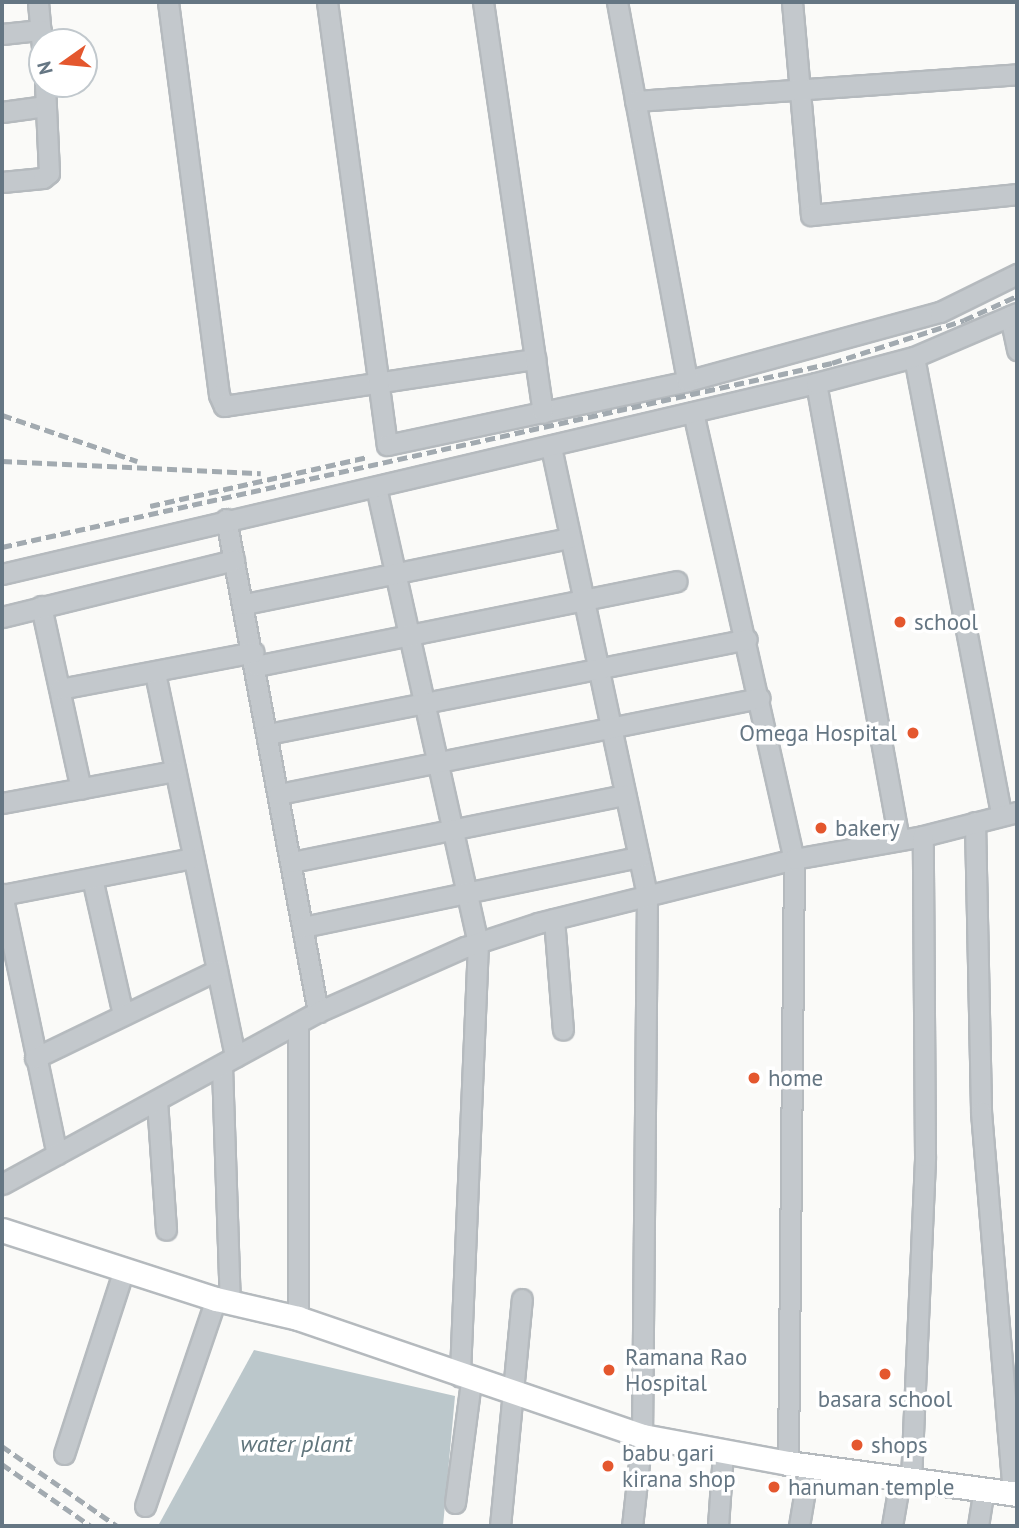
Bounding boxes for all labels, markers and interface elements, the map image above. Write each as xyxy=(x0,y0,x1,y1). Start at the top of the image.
north arrow xyxy=(28,28,98,98)
text: N xyxy=(31,59,58,77)
place label: school xyxy=(914,608,978,636)
marker: school xyxy=(892,614,908,630)
place label: Omega Hospital xyxy=(739,719,897,747)
marker: Omega Hospital xyxy=(903,723,923,743)
place label: bakery xyxy=(835,814,900,842)
marker: bakery xyxy=(813,820,829,836)
place label: home xyxy=(768,1064,823,1092)
marker: home xyxy=(746,1070,762,1086)
place label: Ramana Rao Hospital xyxy=(625,1343,747,1397)
marker: Ramana Rao Hospital xyxy=(599,1360,619,1380)
marker: basara school xyxy=(877,1366,893,1382)
place label: basara school xyxy=(818,1385,952,1413)
water label: water plant xyxy=(240,1430,352,1458)
place label: shops xyxy=(871,1431,928,1459)
marker: shops xyxy=(849,1437,865,1453)
place label: babu gari kirana shop xyxy=(622,1439,736,1493)
marker: babu gari kirana shop xyxy=(600,1458,616,1474)
place label: hanuman temple xyxy=(788,1473,955,1501)
marker: hanuman temple xyxy=(766,1479,782,1495)

